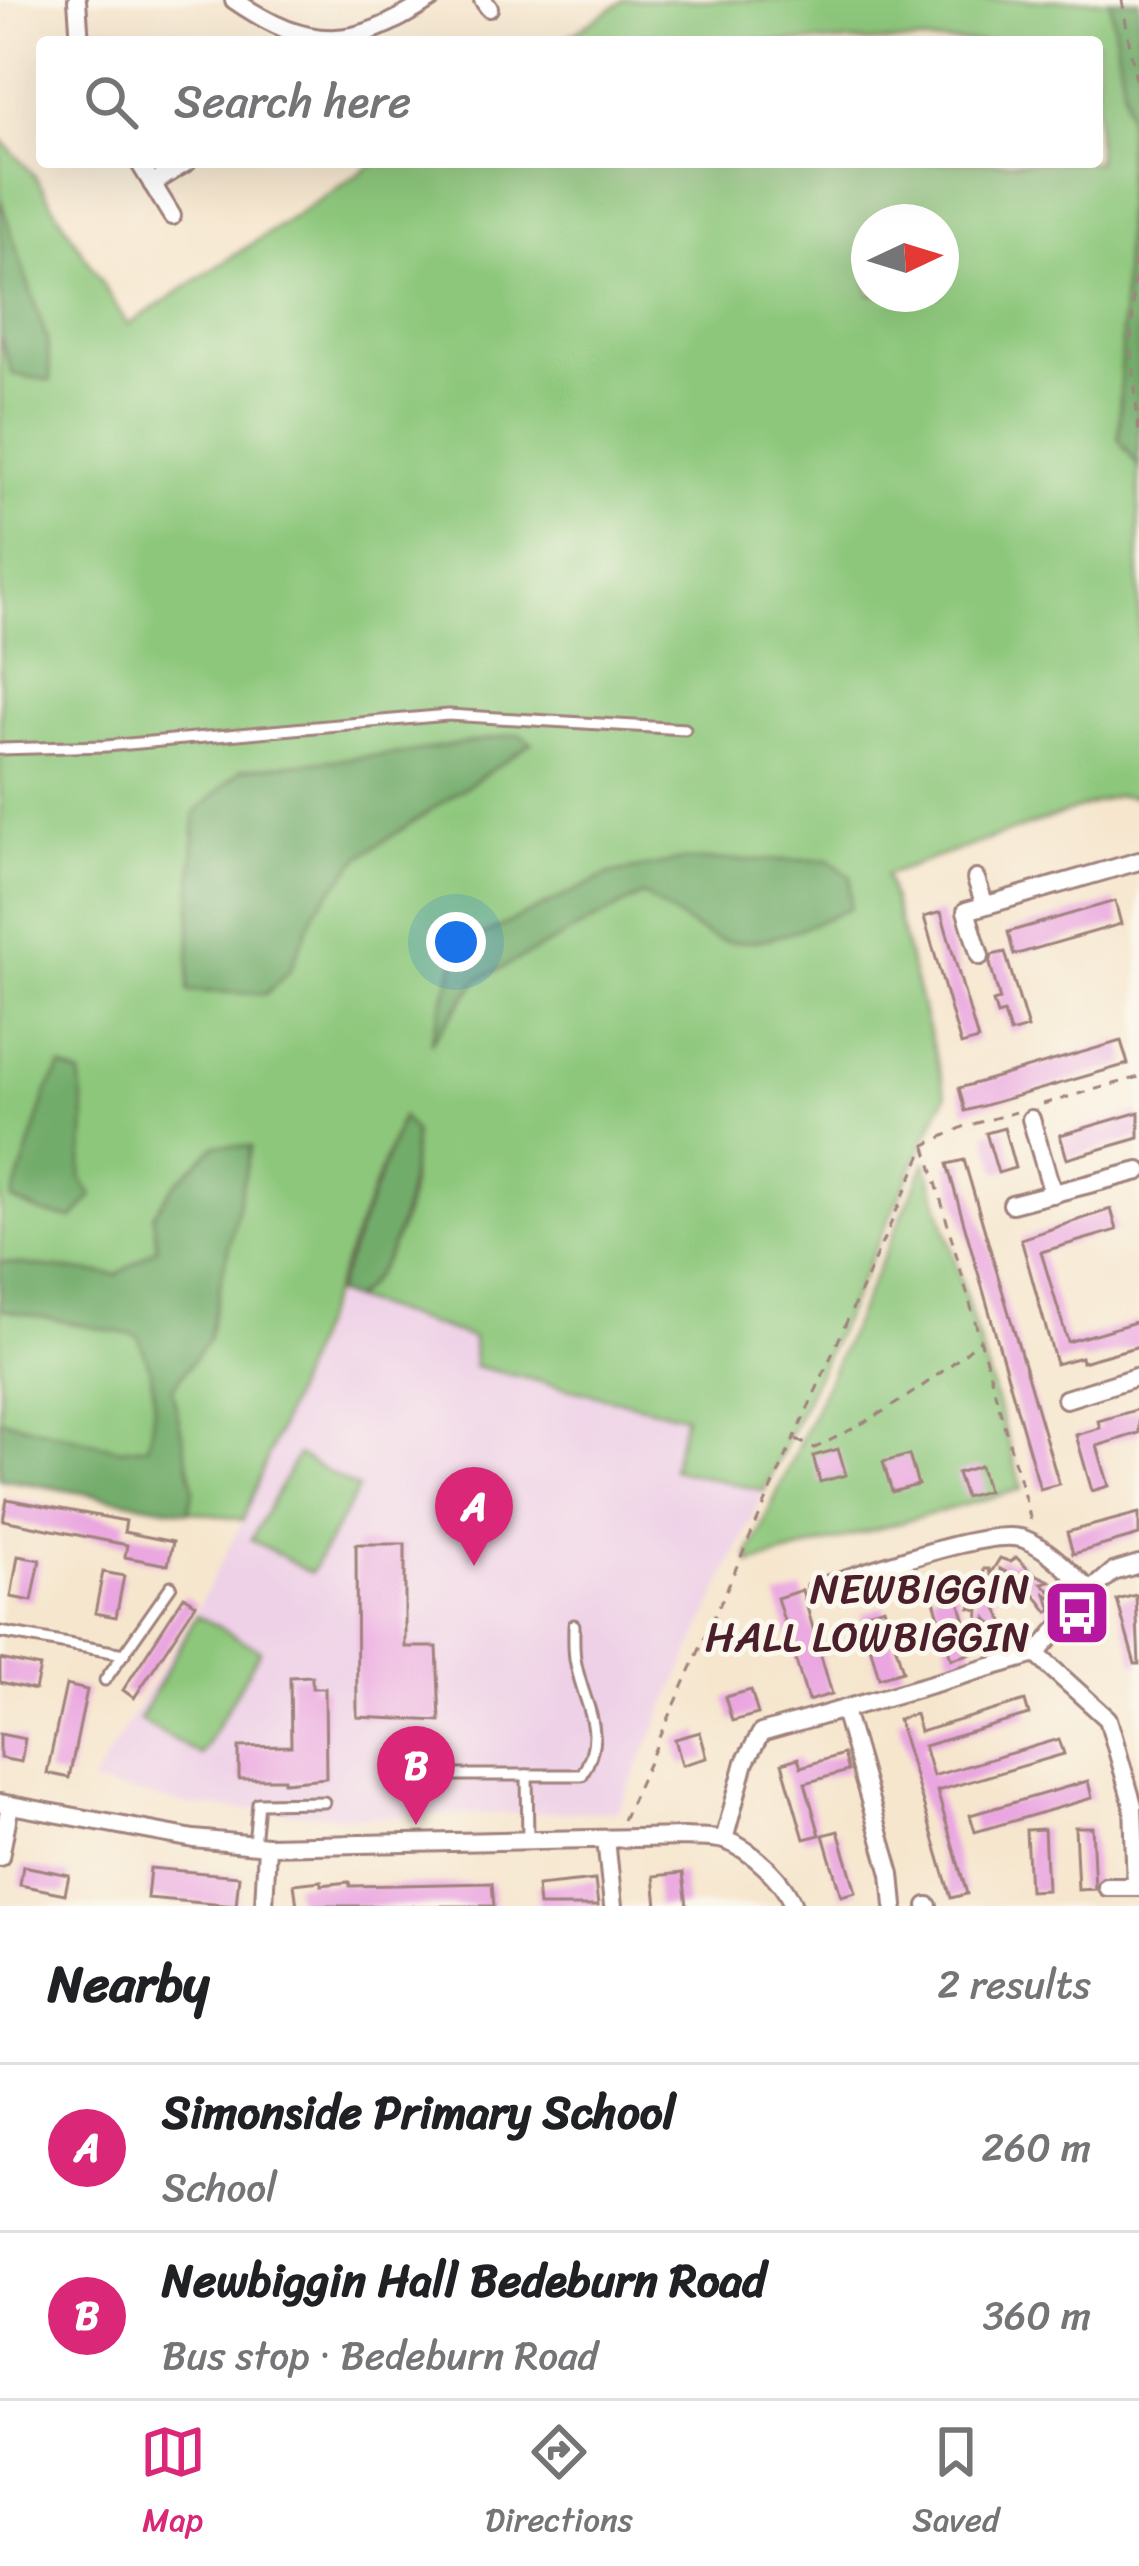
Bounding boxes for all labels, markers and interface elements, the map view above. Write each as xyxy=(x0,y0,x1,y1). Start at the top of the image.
search box xyxy=(36,36,1103,168)
text: Search here xyxy=(174,62,411,142)
icon: search xyxy=(78,69,144,135)
north arrow xyxy=(851,204,959,312)
your location xyxy=(426,912,486,972)
pin: A xyxy=(435,1467,513,1566)
place label: NEWBIGGIN HALL LOWBIGGIN xyxy=(705,1552,1030,1674)
bus stop icon: NEWBIGGIN HALL LOWBIGGIN xyxy=(1042,1578,1112,1648)
pin: B xyxy=(377,1726,455,1825)
text: Nearby xyxy=(48,1939,209,2029)
text: 2 results xyxy=(937,1950,1091,2019)
text: Simonside Primary School xyxy=(162,2073,675,2153)
text: A xyxy=(74,2113,100,2182)
text: 260 m xyxy=(982,2113,1091,2182)
text: School xyxy=(162,2153,277,2222)
text: Newbiggin Hall Bedeburn Road xyxy=(162,2241,766,2321)
text: B xyxy=(75,2281,99,2350)
text: 360 m xyxy=(983,2281,1091,2350)
text: Bus stop · Bedeburn Road xyxy=(162,2321,598,2390)
tab: Map xyxy=(140,2419,206,2549)
tab: Directions xyxy=(485,2419,633,2549)
tab: Saved xyxy=(912,2419,999,2549)

